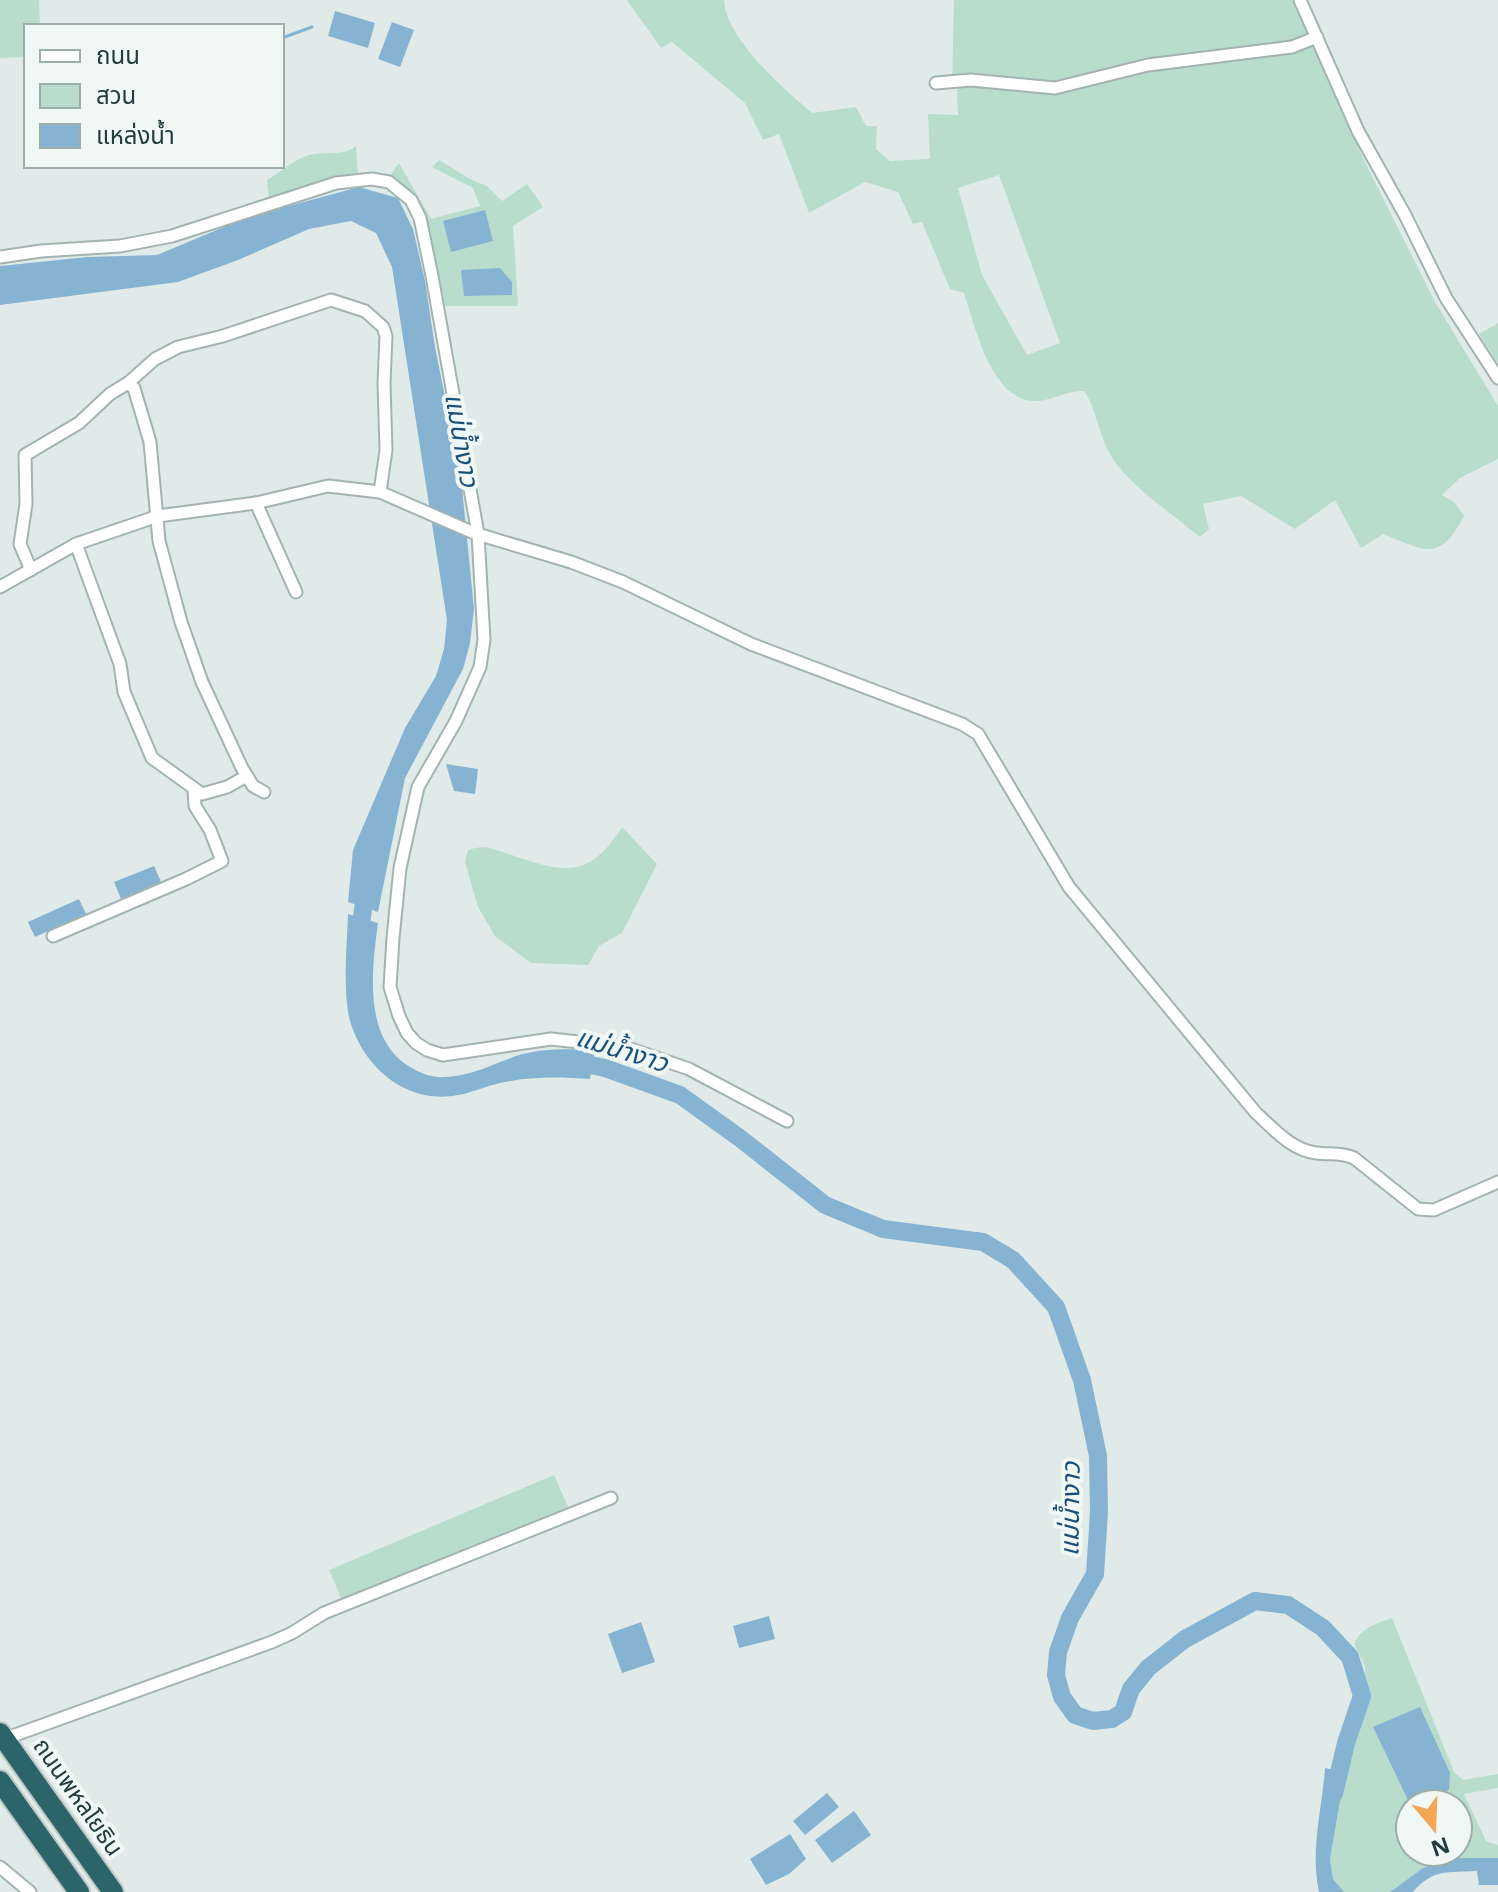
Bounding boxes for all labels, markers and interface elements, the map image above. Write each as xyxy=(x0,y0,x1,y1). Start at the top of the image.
legend xyxy=(24,24,284,168)
text: ถนน xyxy=(96,38,140,71)
text: สวน xyxy=(96,78,136,111)
text: แหล่งน้ำ xyxy=(96,118,175,151)
water label: แม่น้ำงาว xyxy=(437,390,489,491)
water label: แม่น้ำงาว xyxy=(572,1018,674,1080)
water label: แม่น้ำงาว xyxy=(1050,1460,1088,1557)
street label: ถนนพหลโยธิน xyxy=(26,1731,132,1862)
north arrow xyxy=(1394,1788,1474,1868)
text: N xyxy=(1427,1831,1454,1865)

